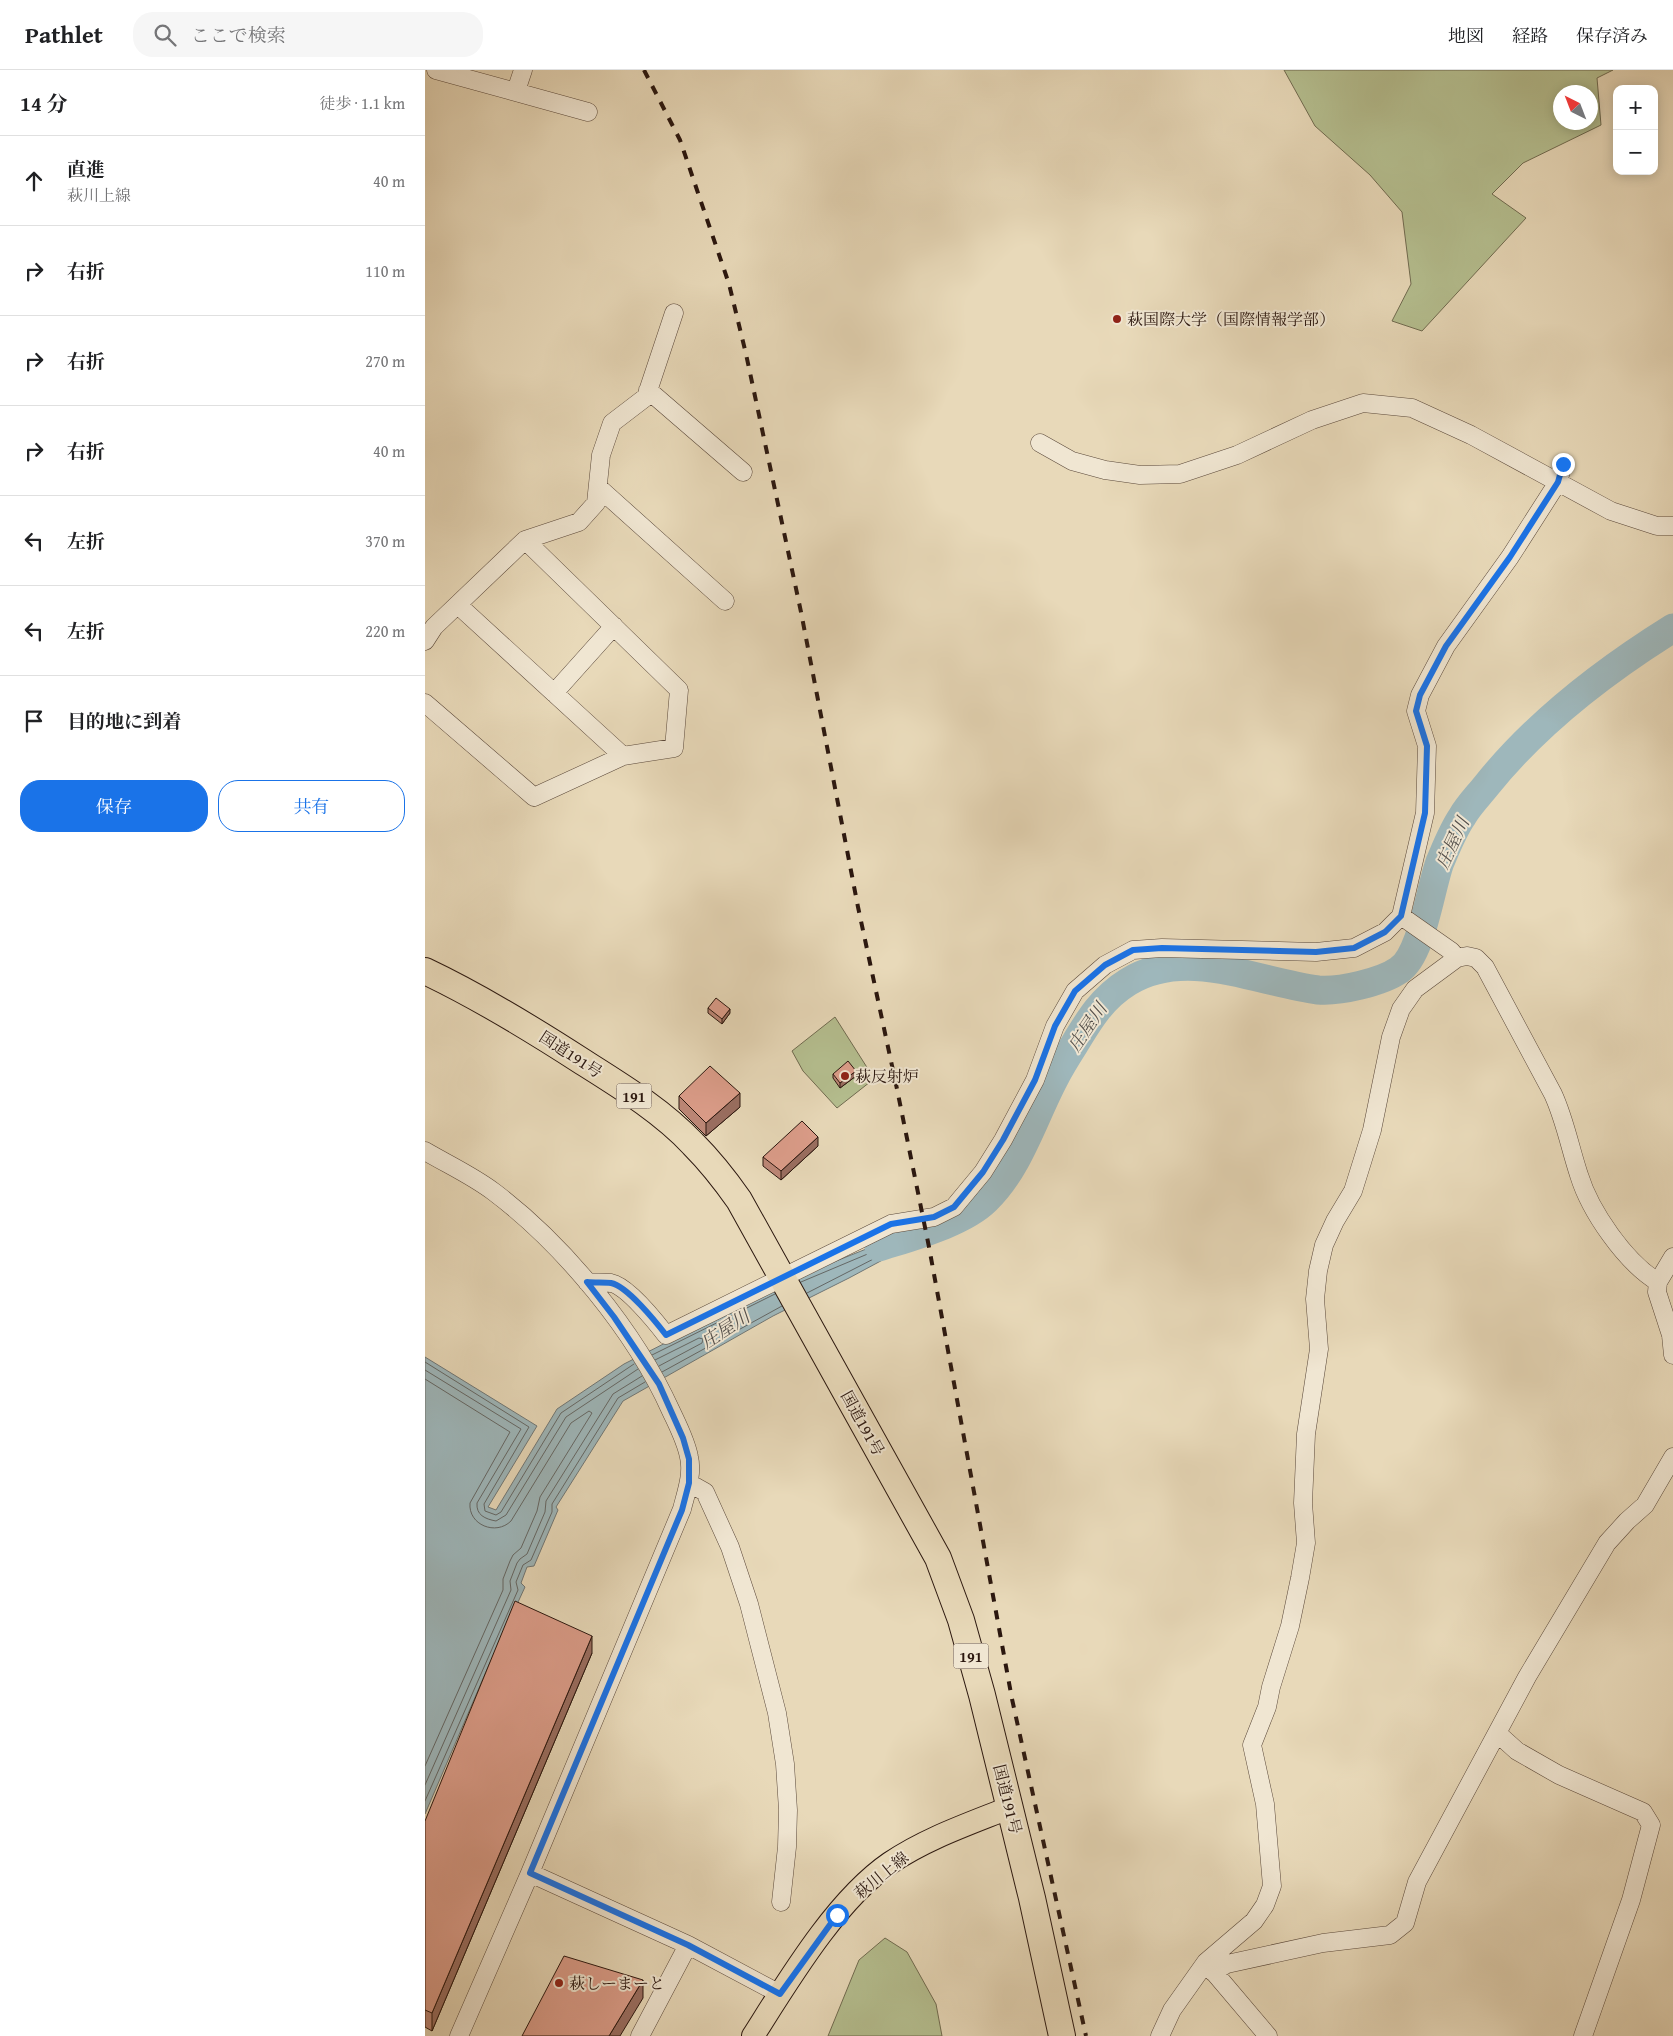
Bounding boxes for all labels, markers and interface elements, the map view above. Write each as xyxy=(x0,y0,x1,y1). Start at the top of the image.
search box xyxy=(133,12,483,57)
text: Pathlet xyxy=(25,17,103,52)
icon: search xyxy=(151,21,179,49)
text: ここで検索 xyxy=(191,21,286,49)
text: 地図 xyxy=(1448,22,1484,49)
text: 経路 xyxy=(1512,22,1548,49)
text: 保存済み xyxy=(1576,22,1648,49)
north arrow xyxy=(1553,85,1598,130)
map controls xyxy=(1613,85,1658,175)
button: + xyxy=(1613,85,1658,130)
text: 14 分 xyxy=(20,88,67,119)
text: 徒歩 · 1.1 km xyxy=(319,91,405,115)
button: − xyxy=(1613,130,1658,175)
text: 直進 xyxy=(67,155,105,183)
icon: ahead xyxy=(20,167,48,195)
text: 40 m xyxy=(373,169,405,193)
text: 萩川上線 xyxy=(67,183,131,207)
icon: right xyxy=(20,257,48,285)
text: 右折 xyxy=(67,257,105,285)
text: 110 m xyxy=(365,259,405,283)
place label: 萩国際大学（国際情報学部） xyxy=(1127,307,1335,331)
marker: 萩国際大学（国際情報学部） xyxy=(1111,313,1123,325)
icon: right xyxy=(20,347,48,375)
text: 右折 xyxy=(67,347,105,375)
text: 270 m xyxy=(365,349,405,373)
icon: right xyxy=(20,437,48,465)
text: 右折 xyxy=(67,437,105,465)
text: 40 m xyxy=(373,439,405,463)
route end xyxy=(1552,453,1575,476)
icon: left xyxy=(20,527,48,555)
text: 左折 xyxy=(67,527,105,555)
text: 370 m xyxy=(365,529,405,553)
icon: left xyxy=(20,617,48,645)
text: 左折 xyxy=(67,617,105,645)
text: 220 m xyxy=(365,619,405,643)
icon: arrive xyxy=(20,707,48,735)
text: 目的地に到着 xyxy=(67,707,181,735)
button: 保存 xyxy=(20,780,208,832)
button: 共有 xyxy=(218,780,405,832)
water label: 庄屋川 xyxy=(1428,811,1476,873)
water label: 庄屋川 xyxy=(1061,995,1114,1057)
street label: 国道191号 xyxy=(535,1025,607,1083)
place label: 萩反射炉 xyxy=(855,1064,919,1088)
marker: 萩反射炉 xyxy=(839,1070,851,1082)
road number: 191 xyxy=(617,1084,651,1108)
water label: 庄屋川 xyxy=(695,1302,757,1355)
street label: 国道191号 xyxy=(835,1386,891,1460)
road number: 191 xyxy=(953,1644,989,1668)
street label: 国道191号 xyxy=(988,1762,1028,1836)
street label: 萩川上線 xyxy=(849,1846,913,1904)
route start xyxy=(826,1904,849,1927)
place label: 萩しーまーと xyxy=(569,1971,665,1995)
marker: 萩しーまーと xyxy=(553,1977,565,1989)

